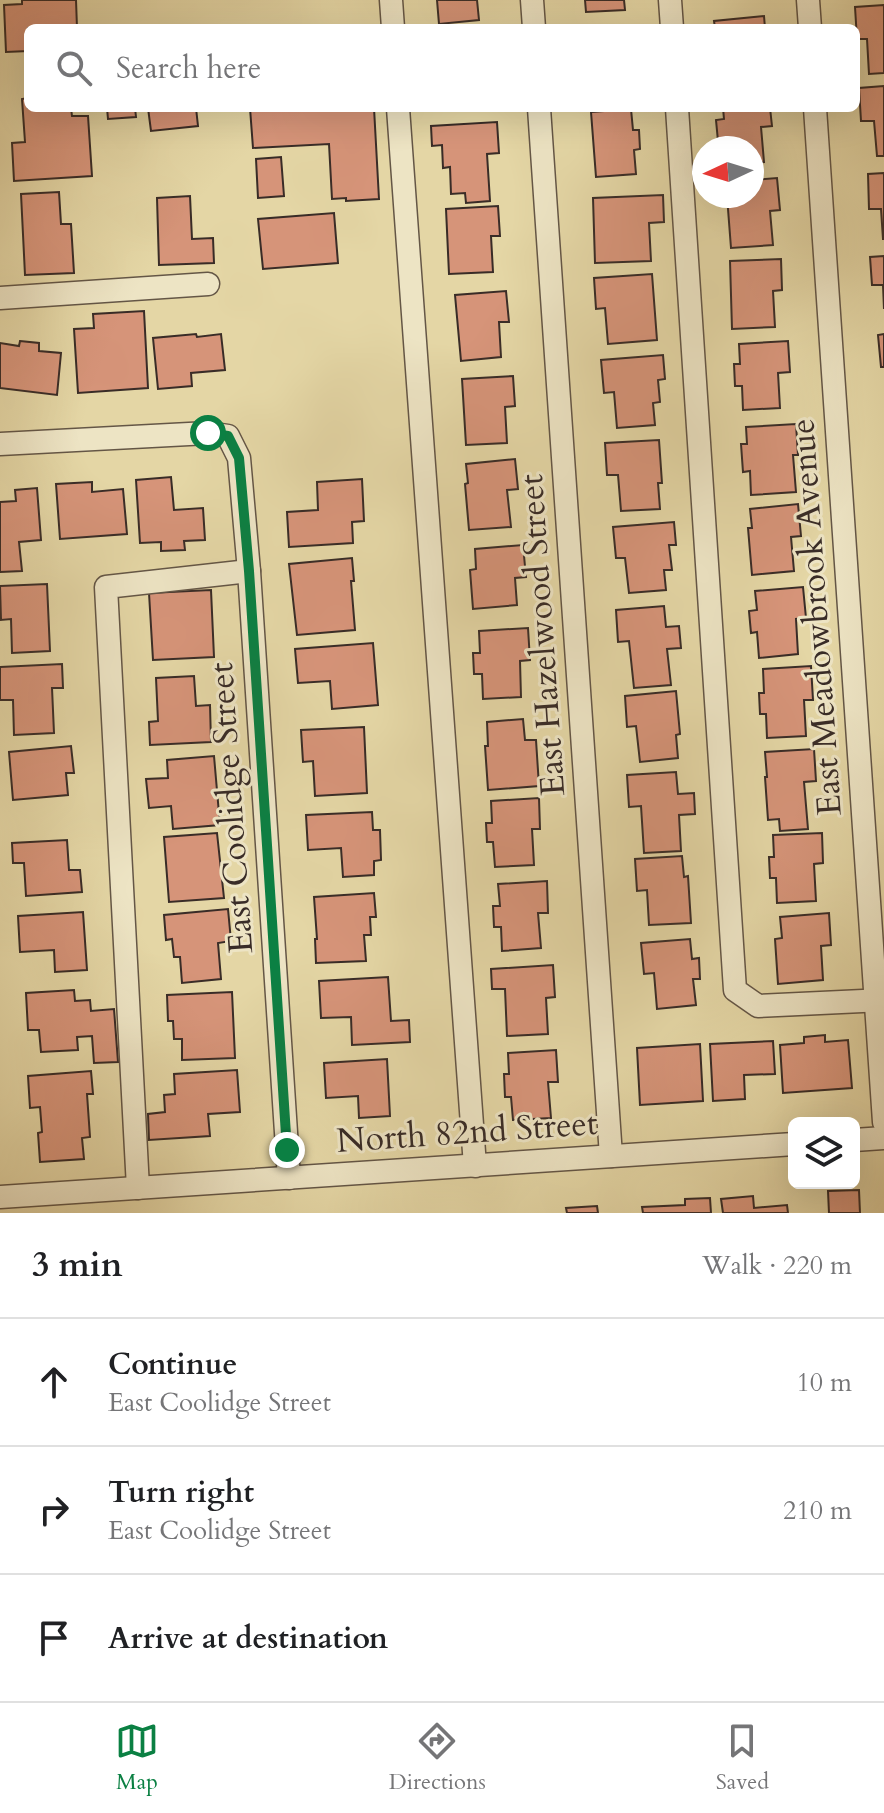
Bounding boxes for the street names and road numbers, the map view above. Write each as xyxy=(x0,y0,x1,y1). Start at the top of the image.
street label: East Meadowbrook Avenue xyxy=(779,417,853,817)
street label: East Hazelwood Street xyxy=(508,472,576,797)
street label: East Coolidge Street xyxy=(198,661,264,955)
street label: North 82nd Street xyxy=(335,1100,599,1164)

